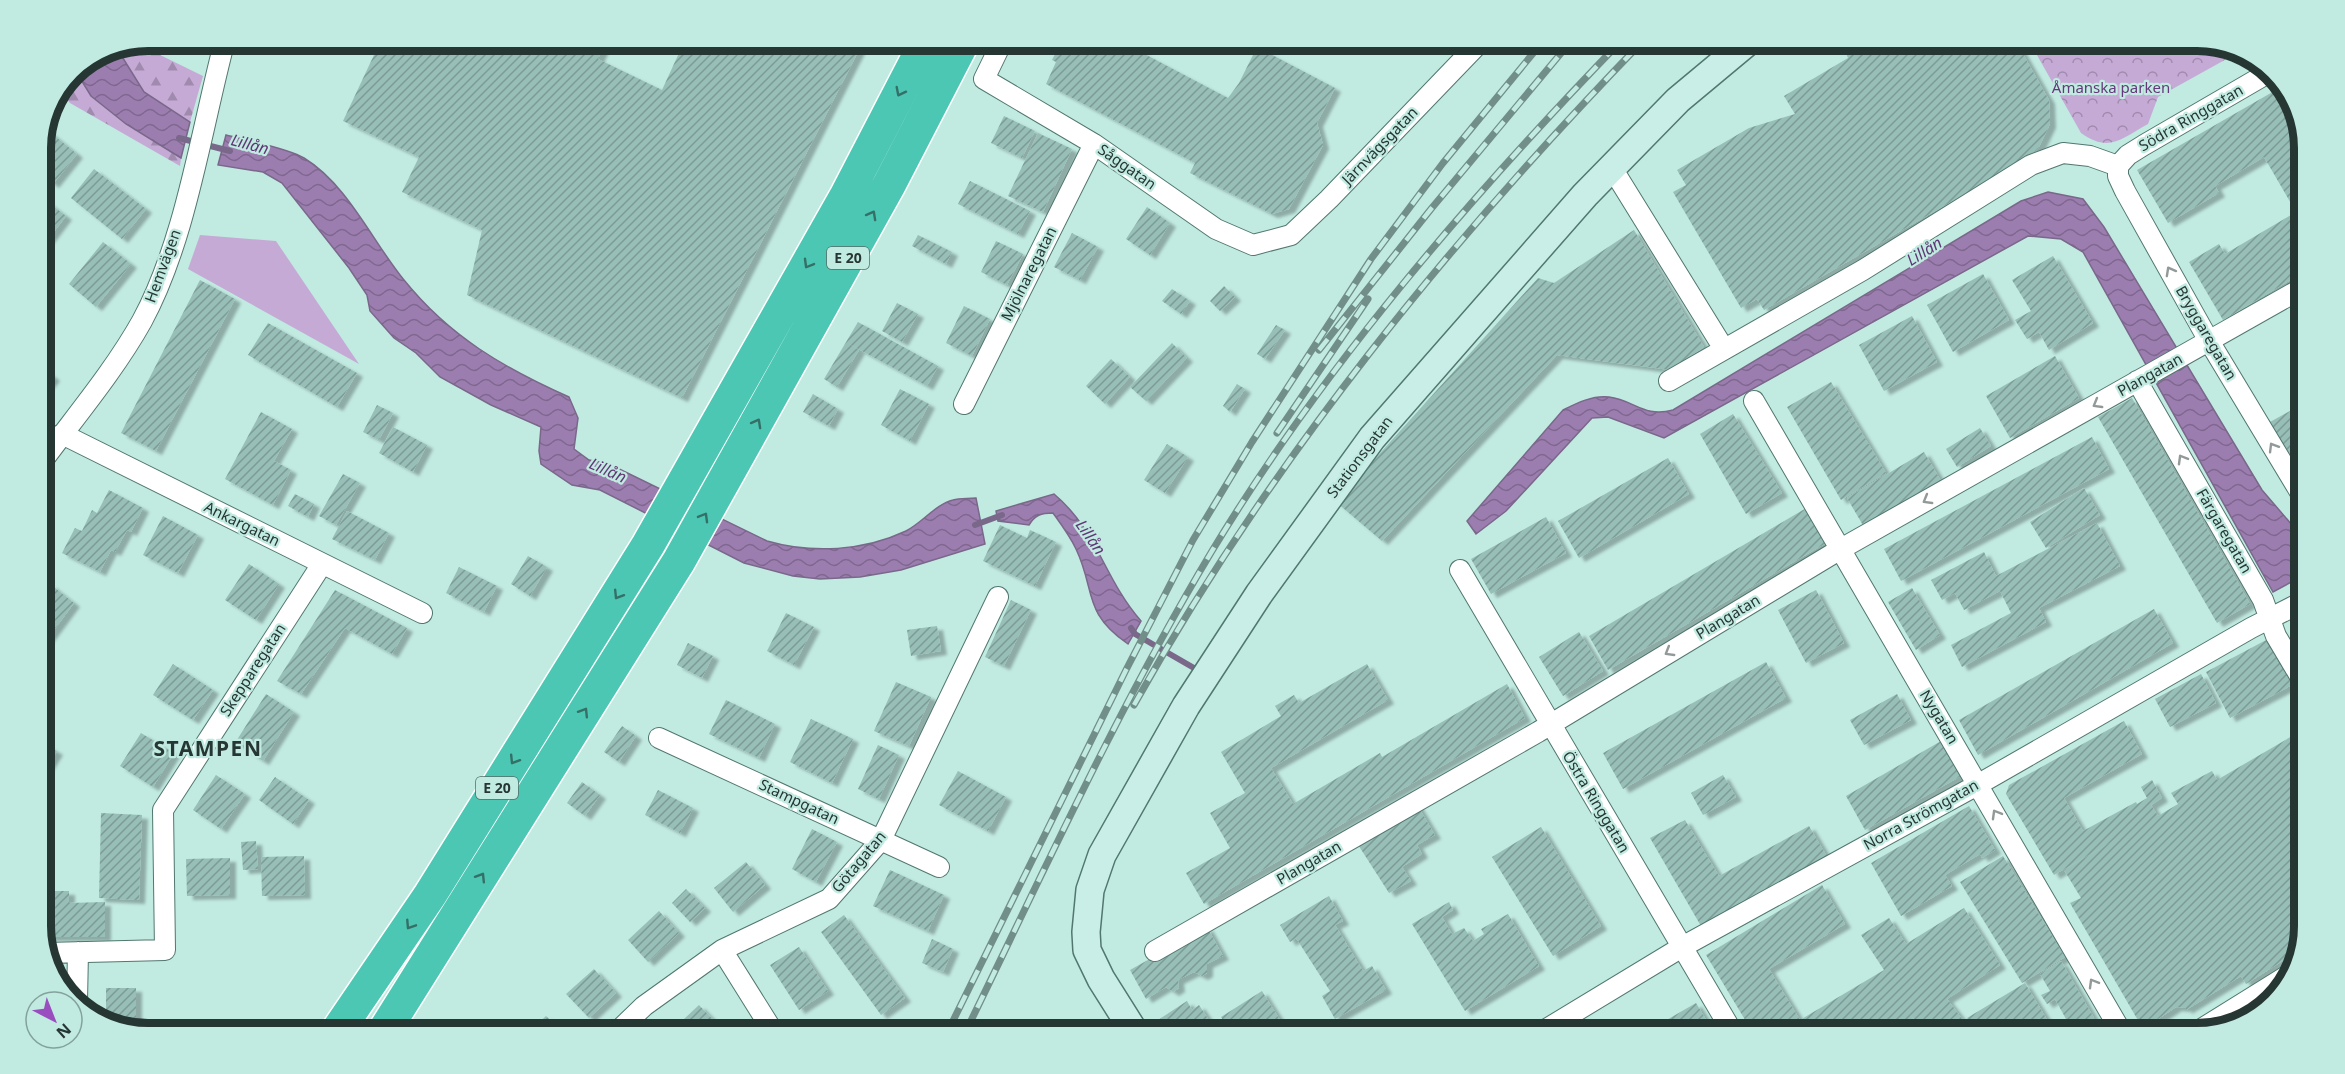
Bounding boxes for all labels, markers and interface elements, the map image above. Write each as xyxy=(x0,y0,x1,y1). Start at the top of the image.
park label: Åmanska parken xyxy=(2052,77,2170,97)
street label: Södra Ringgatan xyxy=(2135,79,2246,155)
one-way arrow xyxy=(896,86,907,97)
street label: Järnvägsgatan xyxy=(1336,102,1422,190)
water label: Lillån xyxy=(229,128,271,160)
street label: Såggatan xyxy=(1095,139,1161,193)
one-way arrow xyxy=(865,211,876,222)
street label: Mjölnaregatan xyxy=(996,223,1060,324)
street label: Hemvägen xyxy=(140,226,185,305)
water label: Lillån xyxy=(1902,231,1946,271)
road number: E 20 xyxy=(827,247,869,269)
one-way arrow xyxy=(804,258,815,268)
one-way arrow xyxy=(2166,267,2178,278)
street label: Bryggaregatan xyxy=(2172,282,2242,383)
street label: Plangatan xyxy=(2113,348,2186,400)
one-way arrow xyxy=(2093,397,2103,408)
street label: Stationsgatan xyxy=(1322,411,1397,501)
one-way arrow xyxy=(750,418,761,429)
one-way arrow xyxy=(2268,443,2280,453)
water label: Lillån xyxy=(586,452,630,488)
one-way arrow xyxy=(2178,455,2189,465)
street label: Färgaregatan xyxy=(2192,484,2257,577)
one-way arrow xyxy=(1923,493,1934,504)
street label: Ankargatan xyxy=(201,496,284,550)
one-way arrow xyxy=(696,513,708,523)
water label: Lillån xyxy=(1071,515,1111,559)
one-way arrow xyxy=(614,588,625,599)
street label: Plangatan xyxy=(1692,589,1763,643)
street label: Skepparegatan xyxy=(215,619,290,720)
one-way arrow xyxy=(1665,645,1675,657)
street label: Nygatan xyxy=(1916,686,1964,747)
one-way arrow xyxy=(577,708,589,718)
district label: STAMPEN xyxy=(154,734,262,762)
street label: Östra Ringgatan xyxy=(1559,747,1635,856)
one-way arrow xyxy=(510,754,522,764)
street label: Stampgatan xyxy=(756,774,843,828)
street label: Norra Strömgatan xyxy=(1860,774,1981,854)
road number: E 20 xyxy=(476,777,518,799)
one-way arrow xyxy=(1992,810,2003,820)
street label: Götagatan xyxy=(827,826,890,896)
street label: Plangatan xyxy=(1273,836,1344,889)
one-way arrow xyxy=(473,873,485,883)
one-way arrow xyxy=(406,919,418,929)
one-way arrow xyxy=(2089,979,2100,989)
north arrow xyxy=(24,990,84,1050)
text: N xyxy=(52,1019,76,1044)

